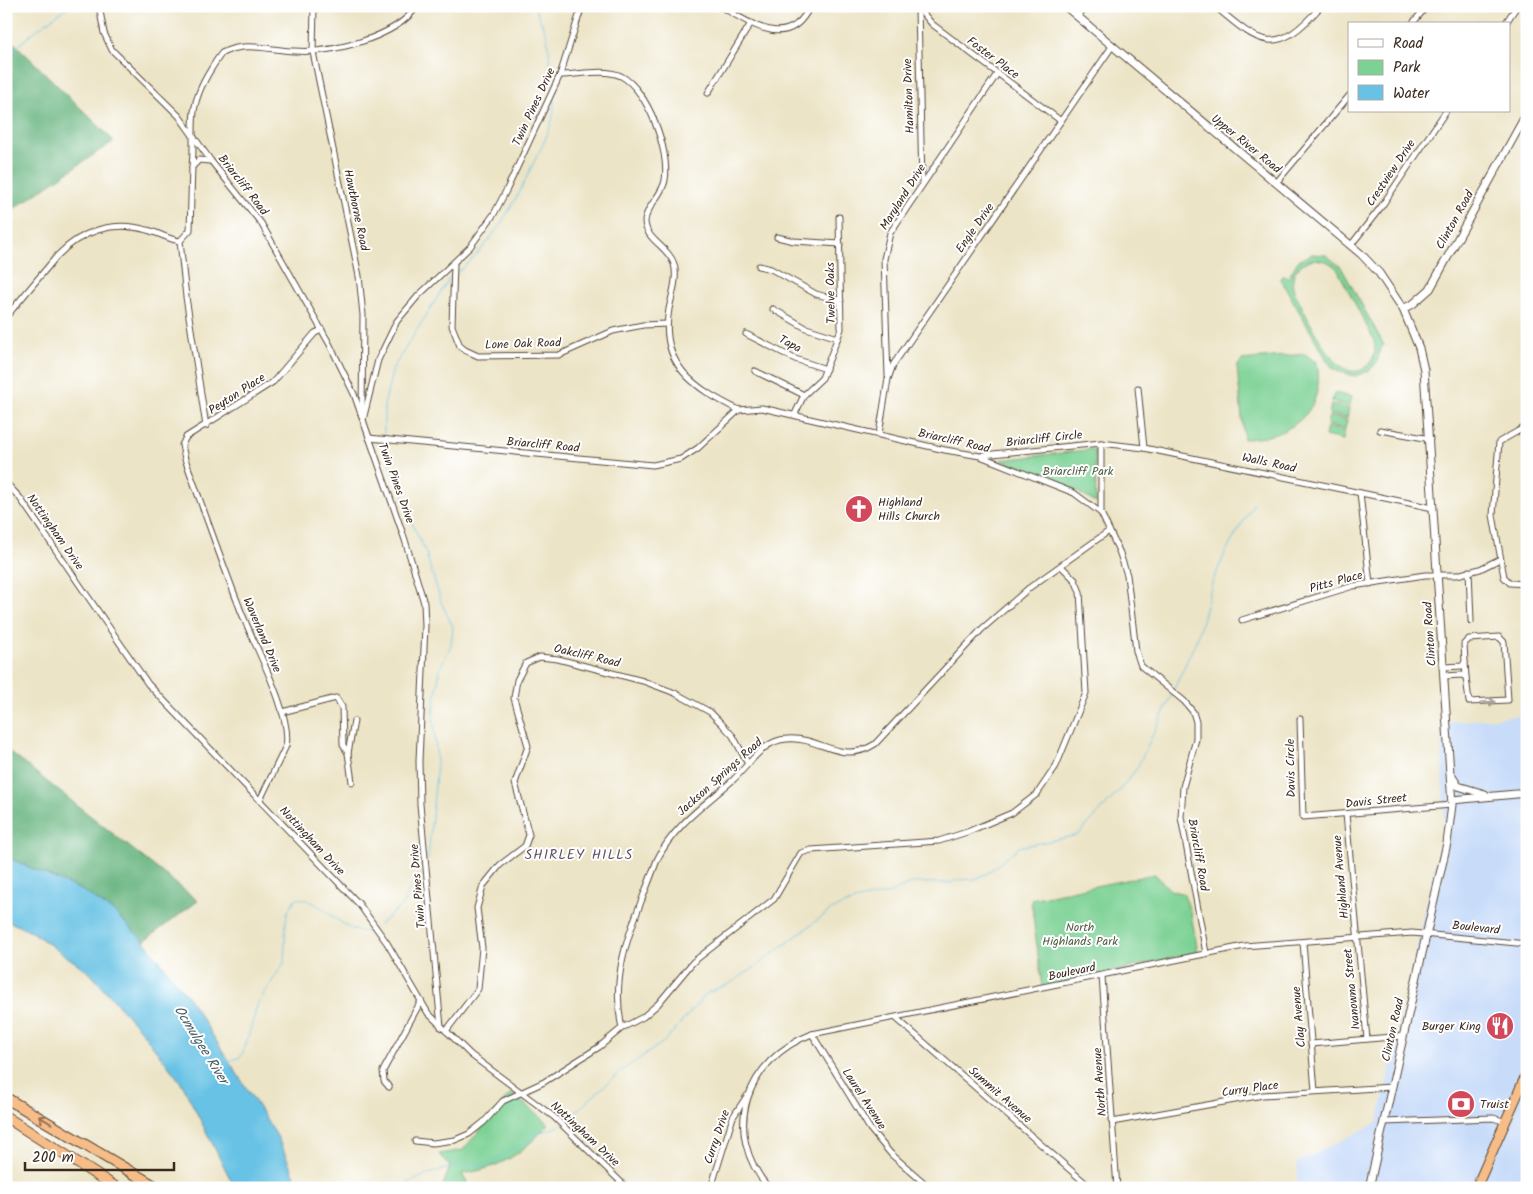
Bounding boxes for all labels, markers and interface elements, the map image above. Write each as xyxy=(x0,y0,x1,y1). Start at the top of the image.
legend xyxy=(1348,22,1510,112)
street label: Foster Place xyxy=(963,32,1024,84)
text: Road xyxy=(1393,32,1424,56)
text: Park xyxy=(1393,56,1421,80)
street label: Hamilton Drive xyxy=(898,57,920,134)
street label: Twin Pines Drive xyxy=(507,64,561,149)
text: Water xyxy=(1393,82,1430,106)
street label: Upper River Road xyxy=(1207,110,1286,179)
street label: Crestview Drive xyxy=(1361,135,1421,210)
street label: Briarcliff Road xyxy=(213,150,274,220)
street label: Maryland Drive xyxy=(875,159,931,234)
street label: Hawthorne Road xyxy=(338,167,374,254)
street label: Clinton Road xyxy=(1431,186,1479,253)
street label: Engle Drive xyxy=(951,199,1000,257)
street label: Twelve Oaks xyxy=(821,262,841,324)
street label: Tapa xyxy=(775,330,805,358)
street label: Lone Oak Road xyxy=(485,333,562,355)
street label: Peyton Place xyxy=(205,368,270,420)
street label: Briarcliff Road xyxy=(916,424,993,459)
street label: Briarcliff Circle xyxy=(1005,425,1084,452)
street label: Briarcliff Road xyxy=(506,432,581,458)
street label: Twin Pines Drive xyxy=(373,440,420,527)
street label: Walls Road xyxy=(1240,448,1299,478)
park label: Briarcliff Park xyxy=(1043,462,1114,481)
street label: Nottingham Drive xyxy=(22,490,89,574)
place label: Highland Hills Church xyxy=(878,493,940,526)
church icon: Highland Hills Church xyxy=(844,494,874,524)
street label: Pitts Place xyxy=(1307,566,1365,598)
street label: Waverland Drive xyxy=(238,594,287,676)
street label: Clinton Road xyxy=(1418,600,1442,667)
street label: Oakcliff Road xyxy=(552,639,623,673)
one-way arrow xyxy=(1480,698,1496,707)
street label: Jackson Springs Road xyxy=(673,733,768,821)
street label: Davis Circle xyxy=(1281,738,1301,798)
street label: Davis Street xyxy=(1344,788,1408,814)
street label: Nottingham Drive xyxy=(275,802,350,881)
street label: Briarcliff Road xyxy=(1182,817,1214,894)
street label: Highland Avenue xyxy=(1328,834,1354,920)
street label: Twin Pines Drive xyxy=(405,842,431,929)
district label: SHIRLEY HILLS xyxy=(525,844,633,866)
street label: Boulevard xyxy=(1451,916,1502,940)
park label: North Highlands Park xyxy=(1042,918,1118,951)
street label: Ivanowna Street xyxy=(1338,947,1366,1031)
street label: Boulevard xyxy=(1047,958,1098,986)
street label: Clay Avenue xyxy=(1287,985,1311,1048)
street label: Clinton Road xyxy=(1376,995,1410,1064)
water label: Ocmulgee River xyxy=(168,1001,236,1092)
restaurant icon: Burger King xyxy=(1485,1011,1515,1041)
place label: Burger King xyxy=(1422,1017,1481,1036)
street label: North Avenue xyxy=(1088,1046,1112,1117)
street label: Summit Avenue xyxy=(964,1062,1036,1128)
street label: Laurel Avenue xyxy=(837,1064,891,1134)
street label: Curry Place xyxy=(1220,1076,1280,1102)
bank icon: Truist xyxy=(1446,1089,1476,1119)
place label: Truist xyxy=(1480,1095,1509,1114)
street label: Nottingham Drive xyxy=(546,1097,625,1172)
street label: Curry Drive xyxy=(699,1107,735,1167)
one-way arrow xyxy=(38,1114,52,1124)
scale bar xyxy=(25,1139,174,1171)
text: 200 m xyxy=(32,1146,74,1170)

